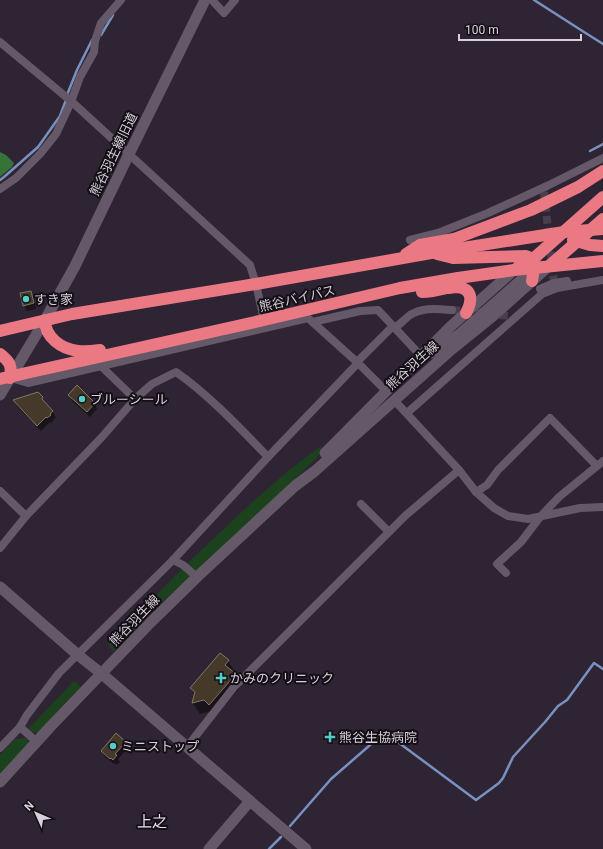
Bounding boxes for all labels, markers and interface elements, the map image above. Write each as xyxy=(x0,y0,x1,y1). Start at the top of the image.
scale bar xyxy=(459,16,581,42)
text: 100 m xyxy=(465,23,499,37)
street label: 熊谷羽生線旧道 xyxy=(87,110,140,198)
street label: 熊谷バイパス xyxy=(258,282,337,315)
place label: すき家 xyxy=(34,292,73,307)
marker: すき家 xyxy=(21,294,31,304)
street label: 熊谷羽生線 xyxy=(383,338,442,393)
place label: ブルーシール xyxy=(90,392,168,407)
marker: ブルーシール xyxy=(77,394,87,404)
street label: 熊谷羽生線 xyxy=(106,592,162,649)
place label: かみのクリニック xyxy=(230,671,334,686)
marker: かみのクリニック xyxy=(215,672,227,684)
place label: 熊谷生協病院 xyxy=(339,730,417,745)
marker: 熊谷生協病院 xyxy=(324,731,336,743)
place label: ミニストップ xyxy=(121,739,199,754)
marker: ミニストップ xyxy=(108,741,118,751)
north arrow xyxy=(16,793,56,833)
text: N xyxy=(22,799,37,814)
district label: 上之 xyxy=(137,813,167,831)

